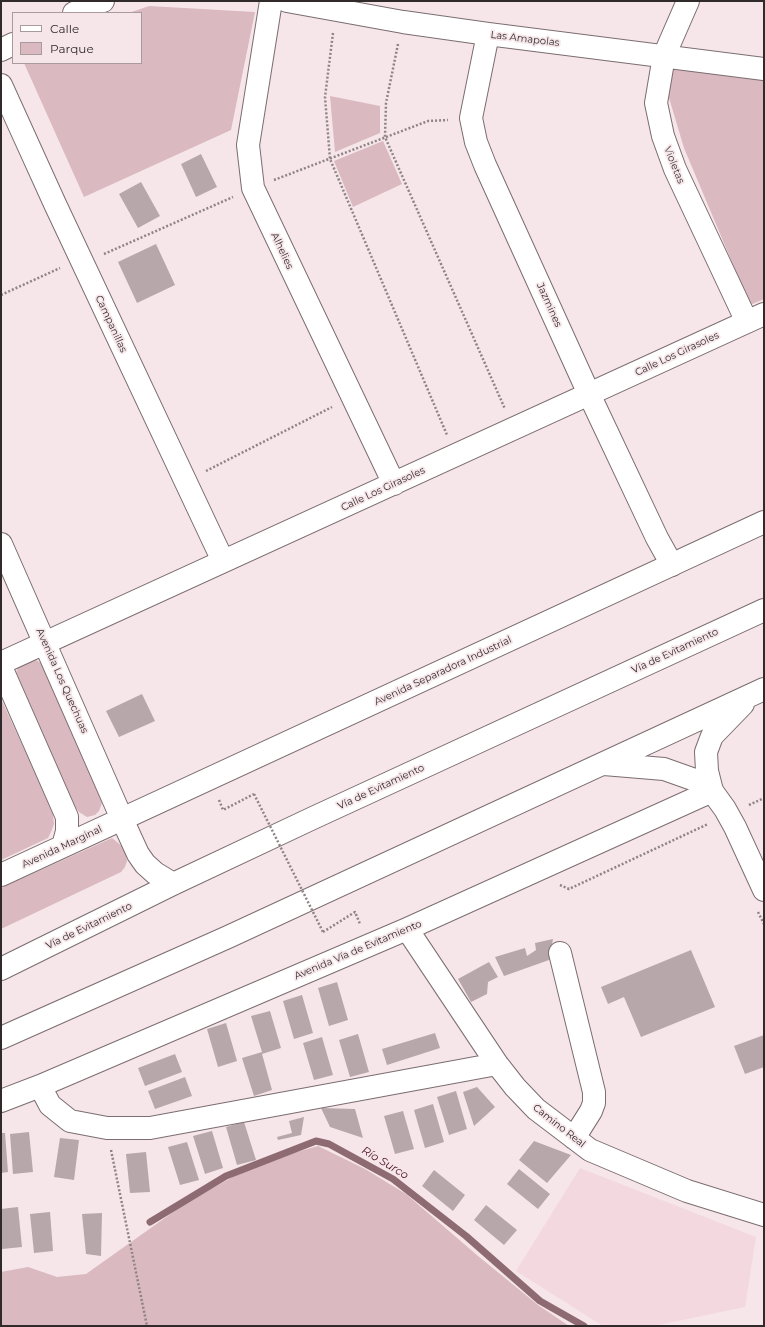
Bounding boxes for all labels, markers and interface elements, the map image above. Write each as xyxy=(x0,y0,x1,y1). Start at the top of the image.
legend xyxy=(12,12,142,64)
text: Calle xyxy=(50,21,79,36)
street label: Las Amapolas xyxy=(490,29,560,49)
text: Parque xyxy=(50,41,94,56)
street label: Violetas xyxy=(661,145,687,185)
street label: Alhelies xyxy=(268,231,296,271)
street label: Jazmines xyxy=(534,281,564,329)
street label: Campanillas xyxy=(93,293,129,355)
street label: Calle Los Girasoles xyxy=(633,329,721,379)
street label: Calle Los Girasoles xyxy=(339,464,427,514)
street label: Vía de Evitamiento xyxy=(630,626,720,676)
street label: Avenida Los Quechuas xyxy=(33,627,91,735)
street label: Avenida Separadora Industrial xyxy=(373,634,513,708)
street label: Vía de Evitamiento xyxy=(336,762,426,812)
street label: Avenida Marginal xyxy=(20,823,104,871)
street label: Vía de Evitamiento xyxy=(44,900,134,952)
street label: Avenida Vía de Evitamiento xyxy=(293,918,423,982)
street label: Camino Real xyxy=(530,1102,588,1150)
water label: Río Surco xyxy=(359,1144,411,1182)

